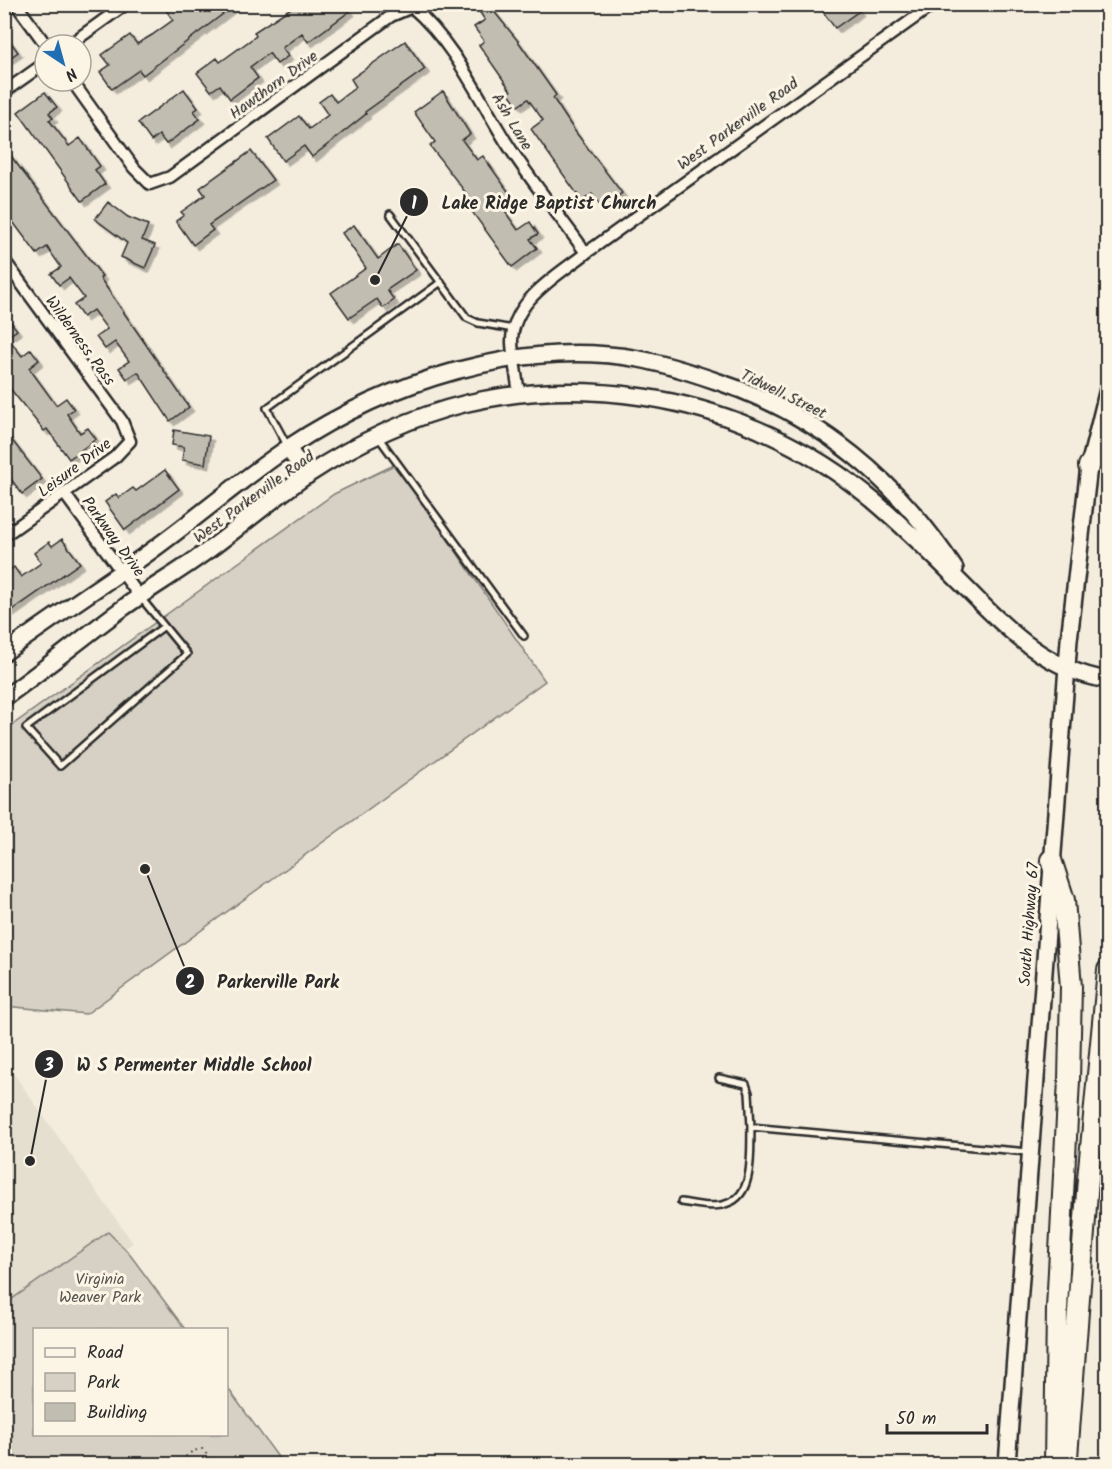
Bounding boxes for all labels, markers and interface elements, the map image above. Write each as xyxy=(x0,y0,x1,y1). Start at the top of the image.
north arrow xyxy=(33,33,93,93)
street label: Hawthorn Drive xyxy=(224,44,324,126)
text: N xyxy=(59,61,82,87)
street label: West Parkerville Road xyxy=(672,71,805,177)
street label: Ash Lane xyxy=(485,88,539,155)
callout: Lake Ridge Baptist Church xyxy=(399,184,668,220)
text: 1 xyxy=(411,190,417,219)
text: Lake Ridge Baptist Church xyxy=(442,190,656,219)
street label: Wilderness Pass xyxy=(38,291,121,391)
street label: Tidwell Street xyxy=(736,363,831,426)
street label: Leisure Drive xyxy=(33,432,117,504)
street label: West Parkerville Road xyxy=(188,444,321,550)
street label: Parkway Drive xyxy=(75,491,151,582)
street label: South Highway 67 xyxy=(1013,861,1046,987)
callout: Parkerville Park xyxy=(175,963,350,999)
text: 2 xyxy=(185,969,195,998)
text: Parkerville Park xyxy=(217,969,340,998)
callout: W S Permenter Middle School xyxy=(34,1046,324,1082)
text: 3 xyxy=(43,1052,54,1081)
text: W S Permenter Middle School xyxy=(76,1052,312,1081)
park label: Virginia Weaver Park xyxy=(59,1267,141,1310)
legend xyxy=(33,1328,228,1436)
text: Road xyxy=(87,1339,124,1368)
text: Park xyxy=(87,1369,120,1398)
scale bar xyxy=(887,1397,988,1435)
text: Building xyxy=(87,1399,147,1428)
text: 50 m xyxy=(896,1405,936,1434)

